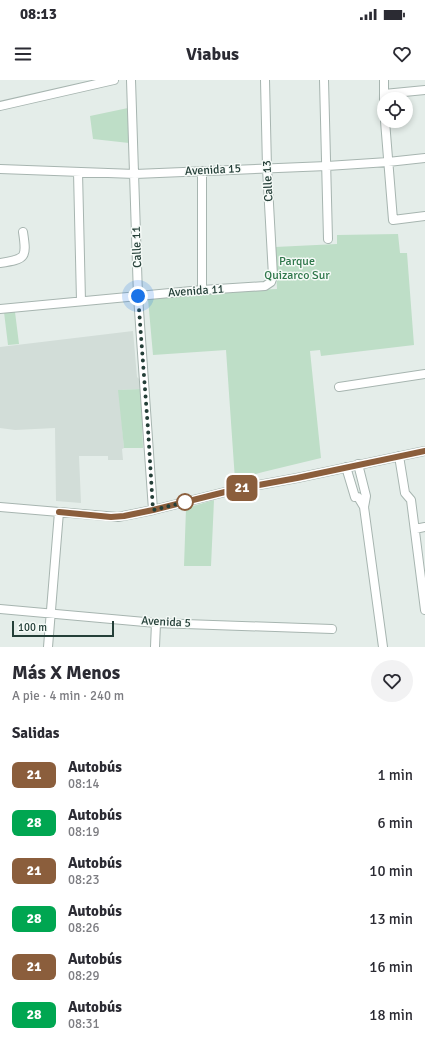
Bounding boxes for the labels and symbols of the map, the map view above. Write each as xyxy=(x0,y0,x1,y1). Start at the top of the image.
street label: Calle 13 xyxy=(259,160,277,202)
street label: Avenida 15 xyxy=(184,161,242,179)
street label: Calle 11 xyxy=(129,226,145,268)
park label: Parque Quizarco Sur xyxy=(264,254,330,283)
street label: Avenida 11 xyxy=(167,282,225,300)
your location xyxy=(128,286,148,306)
line badge: 21 xyxy=(224,475,260,501)
unlabelled marker xyxy=(176,493,194,511)
street label: Avenida 5 xyxy=(141,613,191,631)
scale bar xyxy=(12,619,114,638)

